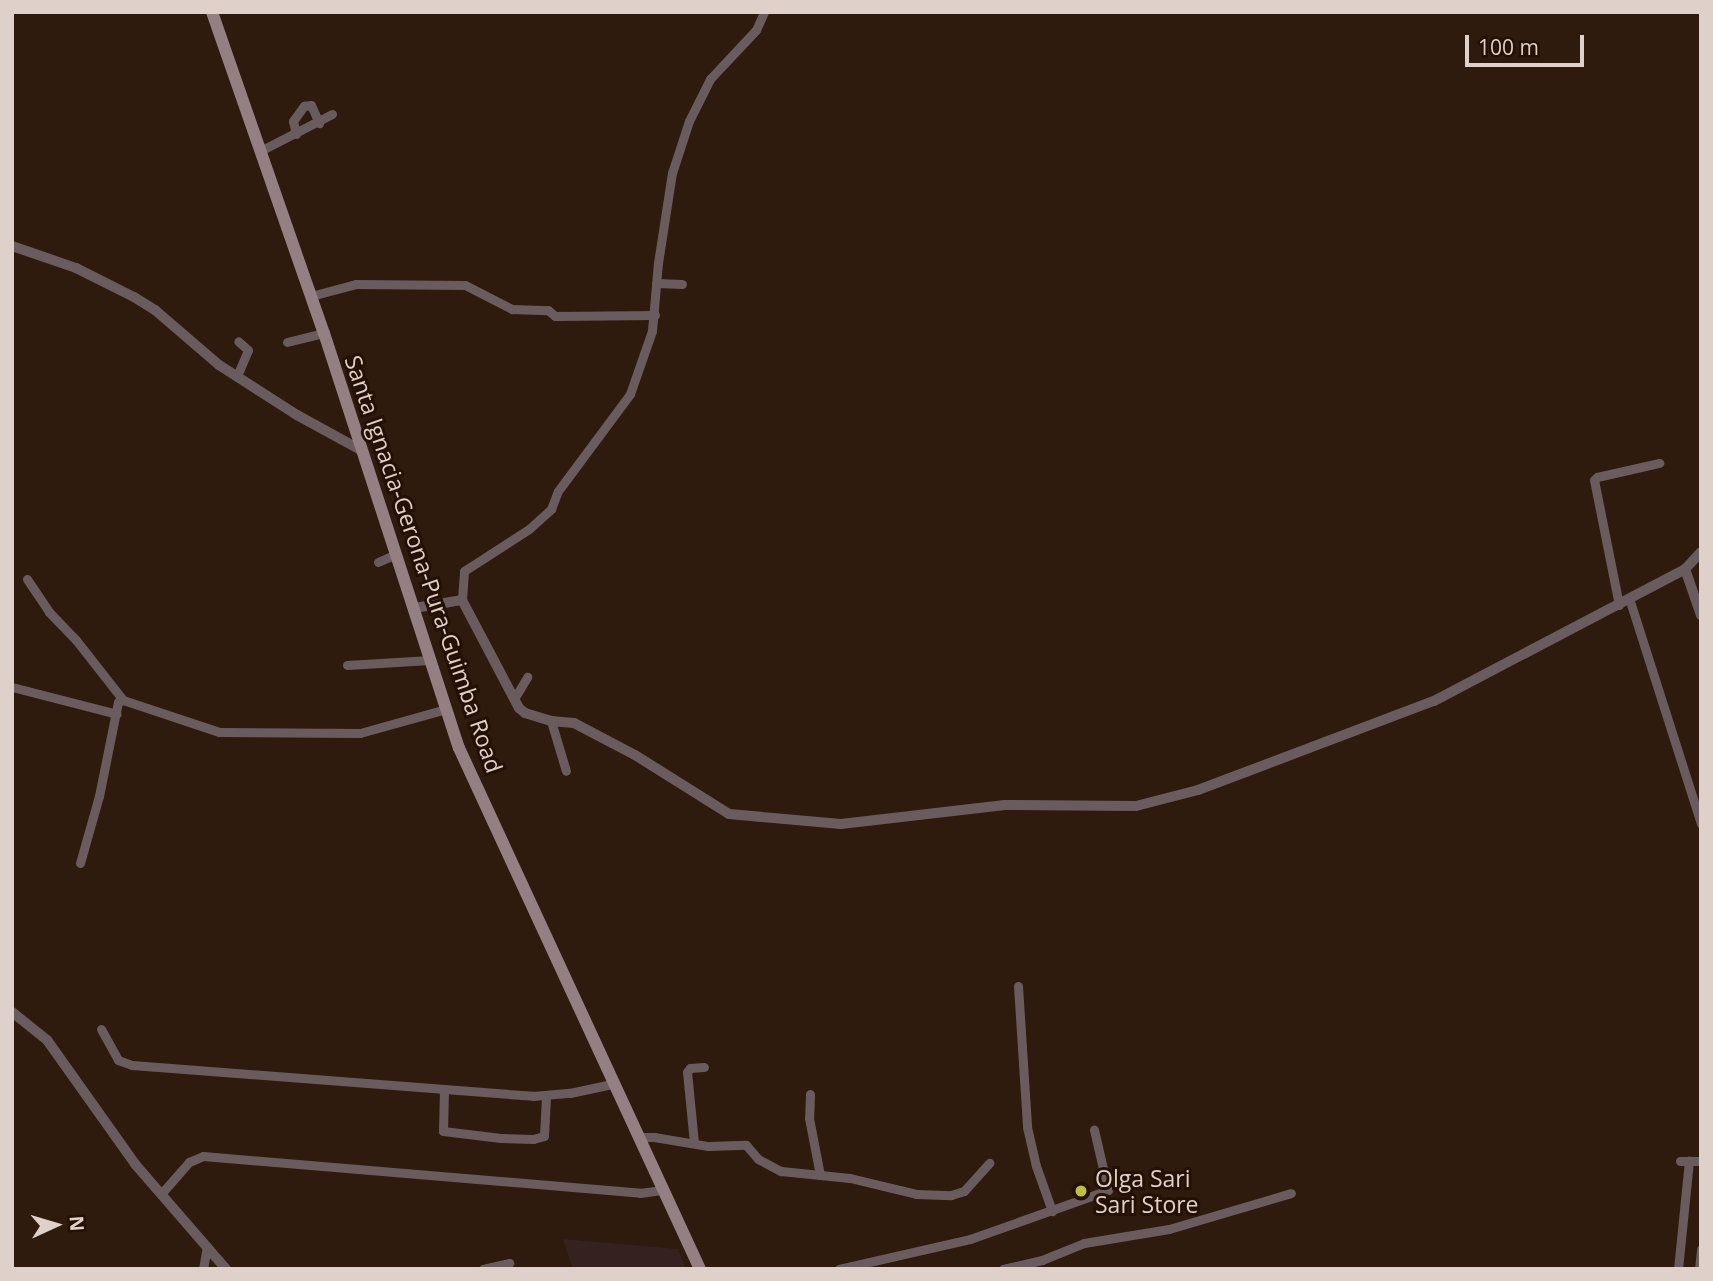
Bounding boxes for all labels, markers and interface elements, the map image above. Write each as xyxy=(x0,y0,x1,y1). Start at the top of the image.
scale bar xyxy=(1468,21,1587,65)
text: 100 m xyxy=(1478,33,1539,61)
street label: Santa Ignacia-Gerona-Pura-Guimba Road xyxy=(339,352,509,776)
place label: Olga Sari Sari Store xyxy=(1095,1164,1199,1218)
marker: Olga Sari Sari Store xyxy=(1073,1183,1089,1199)
north arrow xyxy=(21,1190,91,1260)
text: N xyxy=(63,1215,90,1232)

